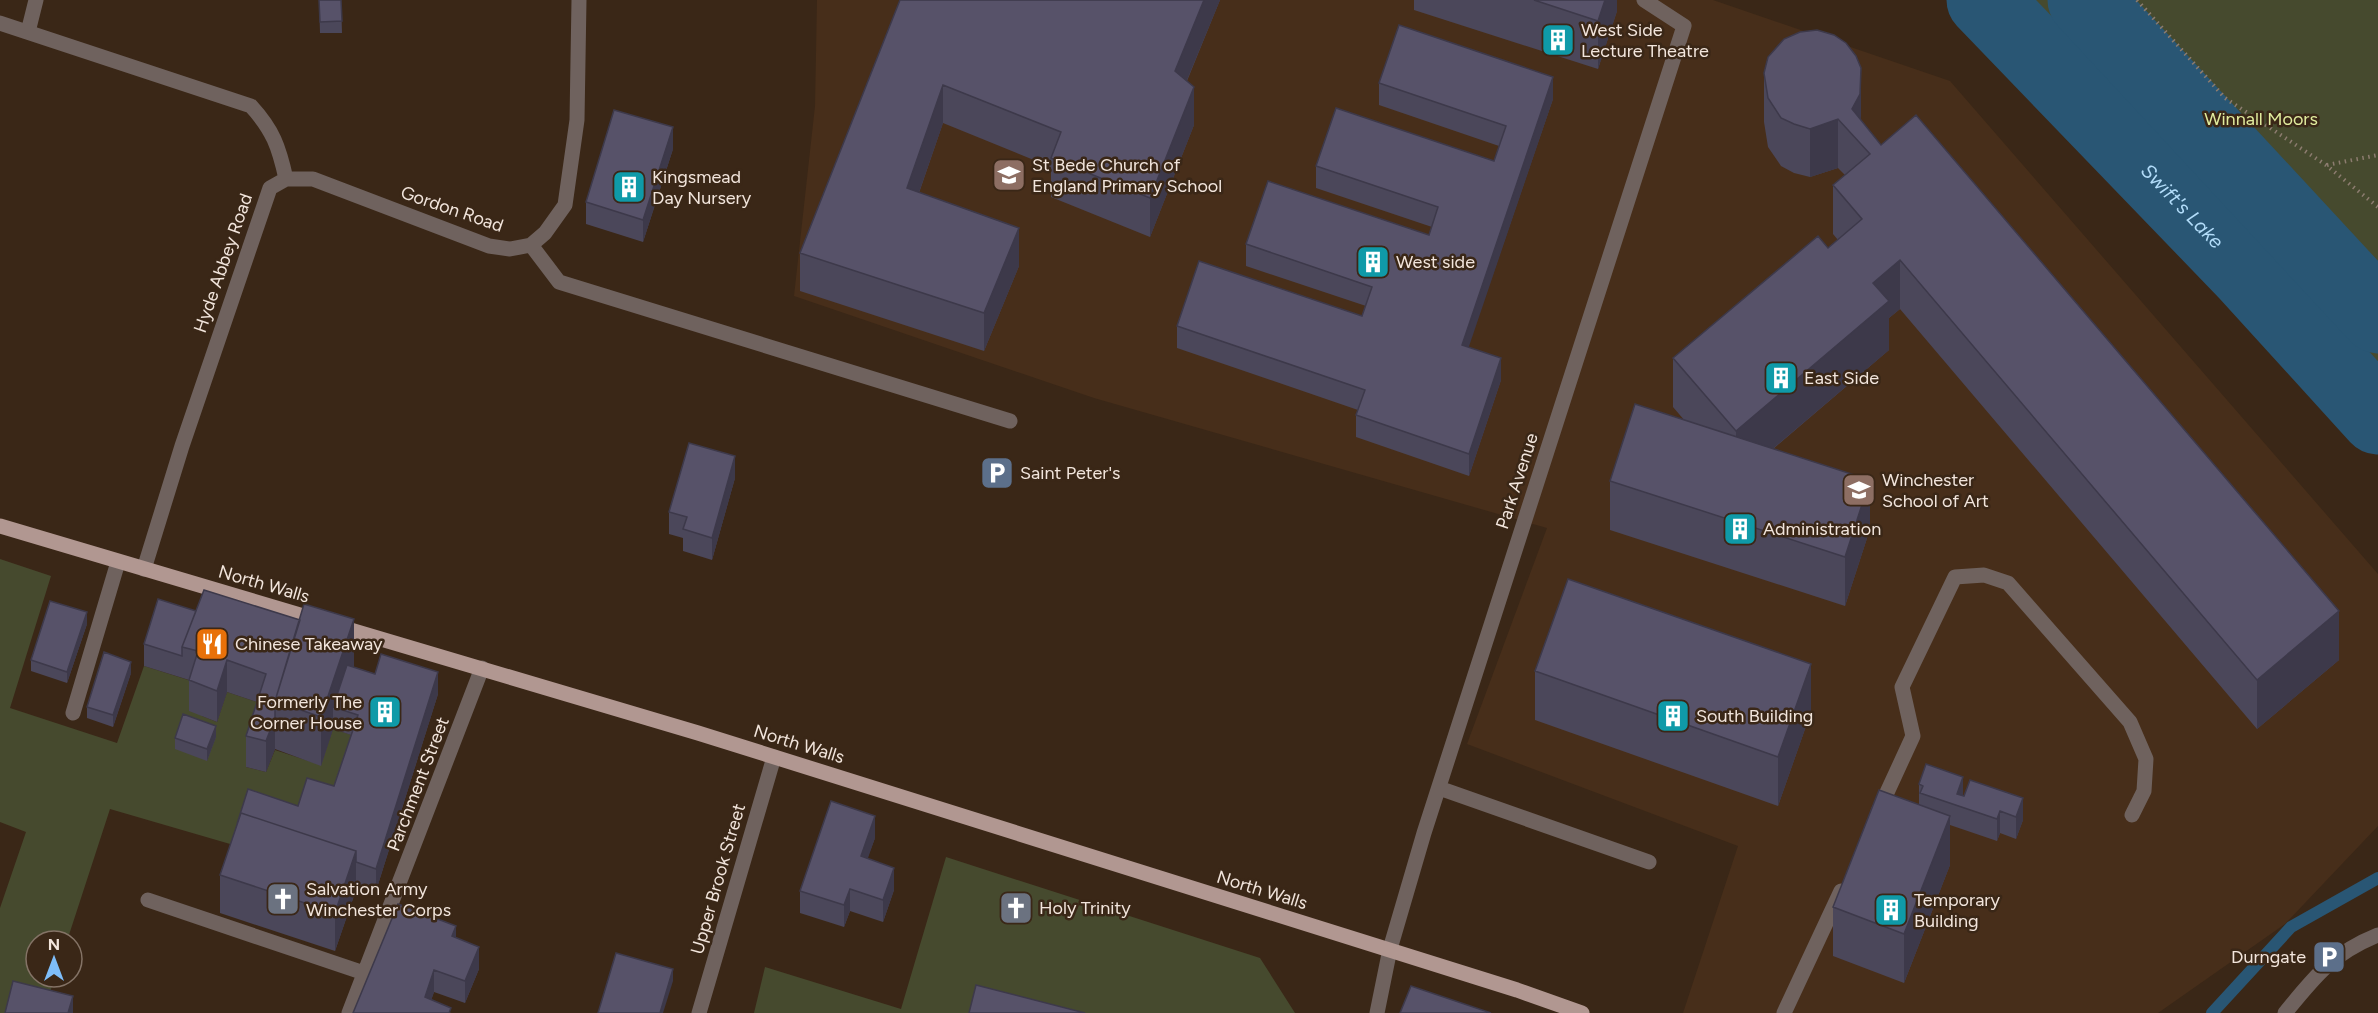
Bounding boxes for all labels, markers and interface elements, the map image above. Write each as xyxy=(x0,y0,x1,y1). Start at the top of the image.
place label: West Side Lecture Theatre xyxy=(1581,19,1709,62)
building icon: West Side Lecture Theatre xyxy=(1540,22,1576,58)
park label: Winnall Moors xyxy=(2204,108,2318,130)
place label: St Bede Church of England Primary School xyxy=(1032,154,1222,197)
school or university icon: St Bede Church of England Primary School xyxy=(991,157,1027,193)
water label: Swift's Lake xyxy=(2136,158,2229,253)
place label: Kingsmead Day Nursery xyxy=(652,166,752,209)
building icon: Kingsmead Day Nursery xyxy=(611,169,647,205)
street label: Gordon Road xyxy=(398,181,506,237)
street label: Hyde Abbey Road xyxy=(189,190,257,336)
building icon: West side xyxy=(1355,244,1391,280)
place label: West side xyxy=(1396,251,1475,273)
building icon: East Side xyxy=(1763,360,1799,396)
place label: East Side xyxy=(1804,367,1879,389)
street label: Park Avenue xyxy=(1491,430,1543,532)
parking icon: Saint Peter's xyxy=(979,455,1015,491)
place label: Saint Peter's xyxy=(1020,462,1120,484)
place label: Winchester School of Art xyxy=(1882,469,1989,512)
school or university icon: Winchester School of Art xyxy=(1841,472,1877,508)
building icon: Administration xyxy=(1722,511,1758,547)
place label: Administration xyxy=(1763,518,1881,540)
street label: North Walls xyxy=(216,560,312,608)
restaurant icon: Chinese Takeaway xyxy=(194,626,230,662)
place label: Chinese Takeaway xyxy=(235,633,383,655)
place label: Formerly The Corner House xyxy=(250,691,362,734)
building icon: Formerly The Corner House xyxy=(367,694,403,730)
building icon: South Building xyxy=(1655,698,1691,734)
place label: South Building xyxy=(1696,705,1813,727)
street label: Parchment Street xyxy=(382,714,454,854)
street label: North Walls xyxy=(751,720,847,768)
street label: Upper Brook Street xyxy=(686,801,750,957)
street label: North Walls xyxy=(1214,866,1310,914)
place label: Salvation Army Winchester Corps xyxy=(306,878,451,921)
church icon: Salvation Army Winchester Corps xyxy=(265,881,301,917)
place label: Temporary Building xyxy=(1914,889,2000,932)
church icon: Holy Trinity xyxy=(998,890,1034,926)
building icon: Temporary Building xyxy=(1873,892,1909,928)
place label: Holy Trinity xyxy=(1039,897,1131,919)
north arrow xyxy=(24,929,84,989)
text: N xyxy=(48,935,60,954)
parking icon: Durngate xyxy=(2311,939,2347,975)
place label: Durngate xyxy=(2231,946,2306,968)

